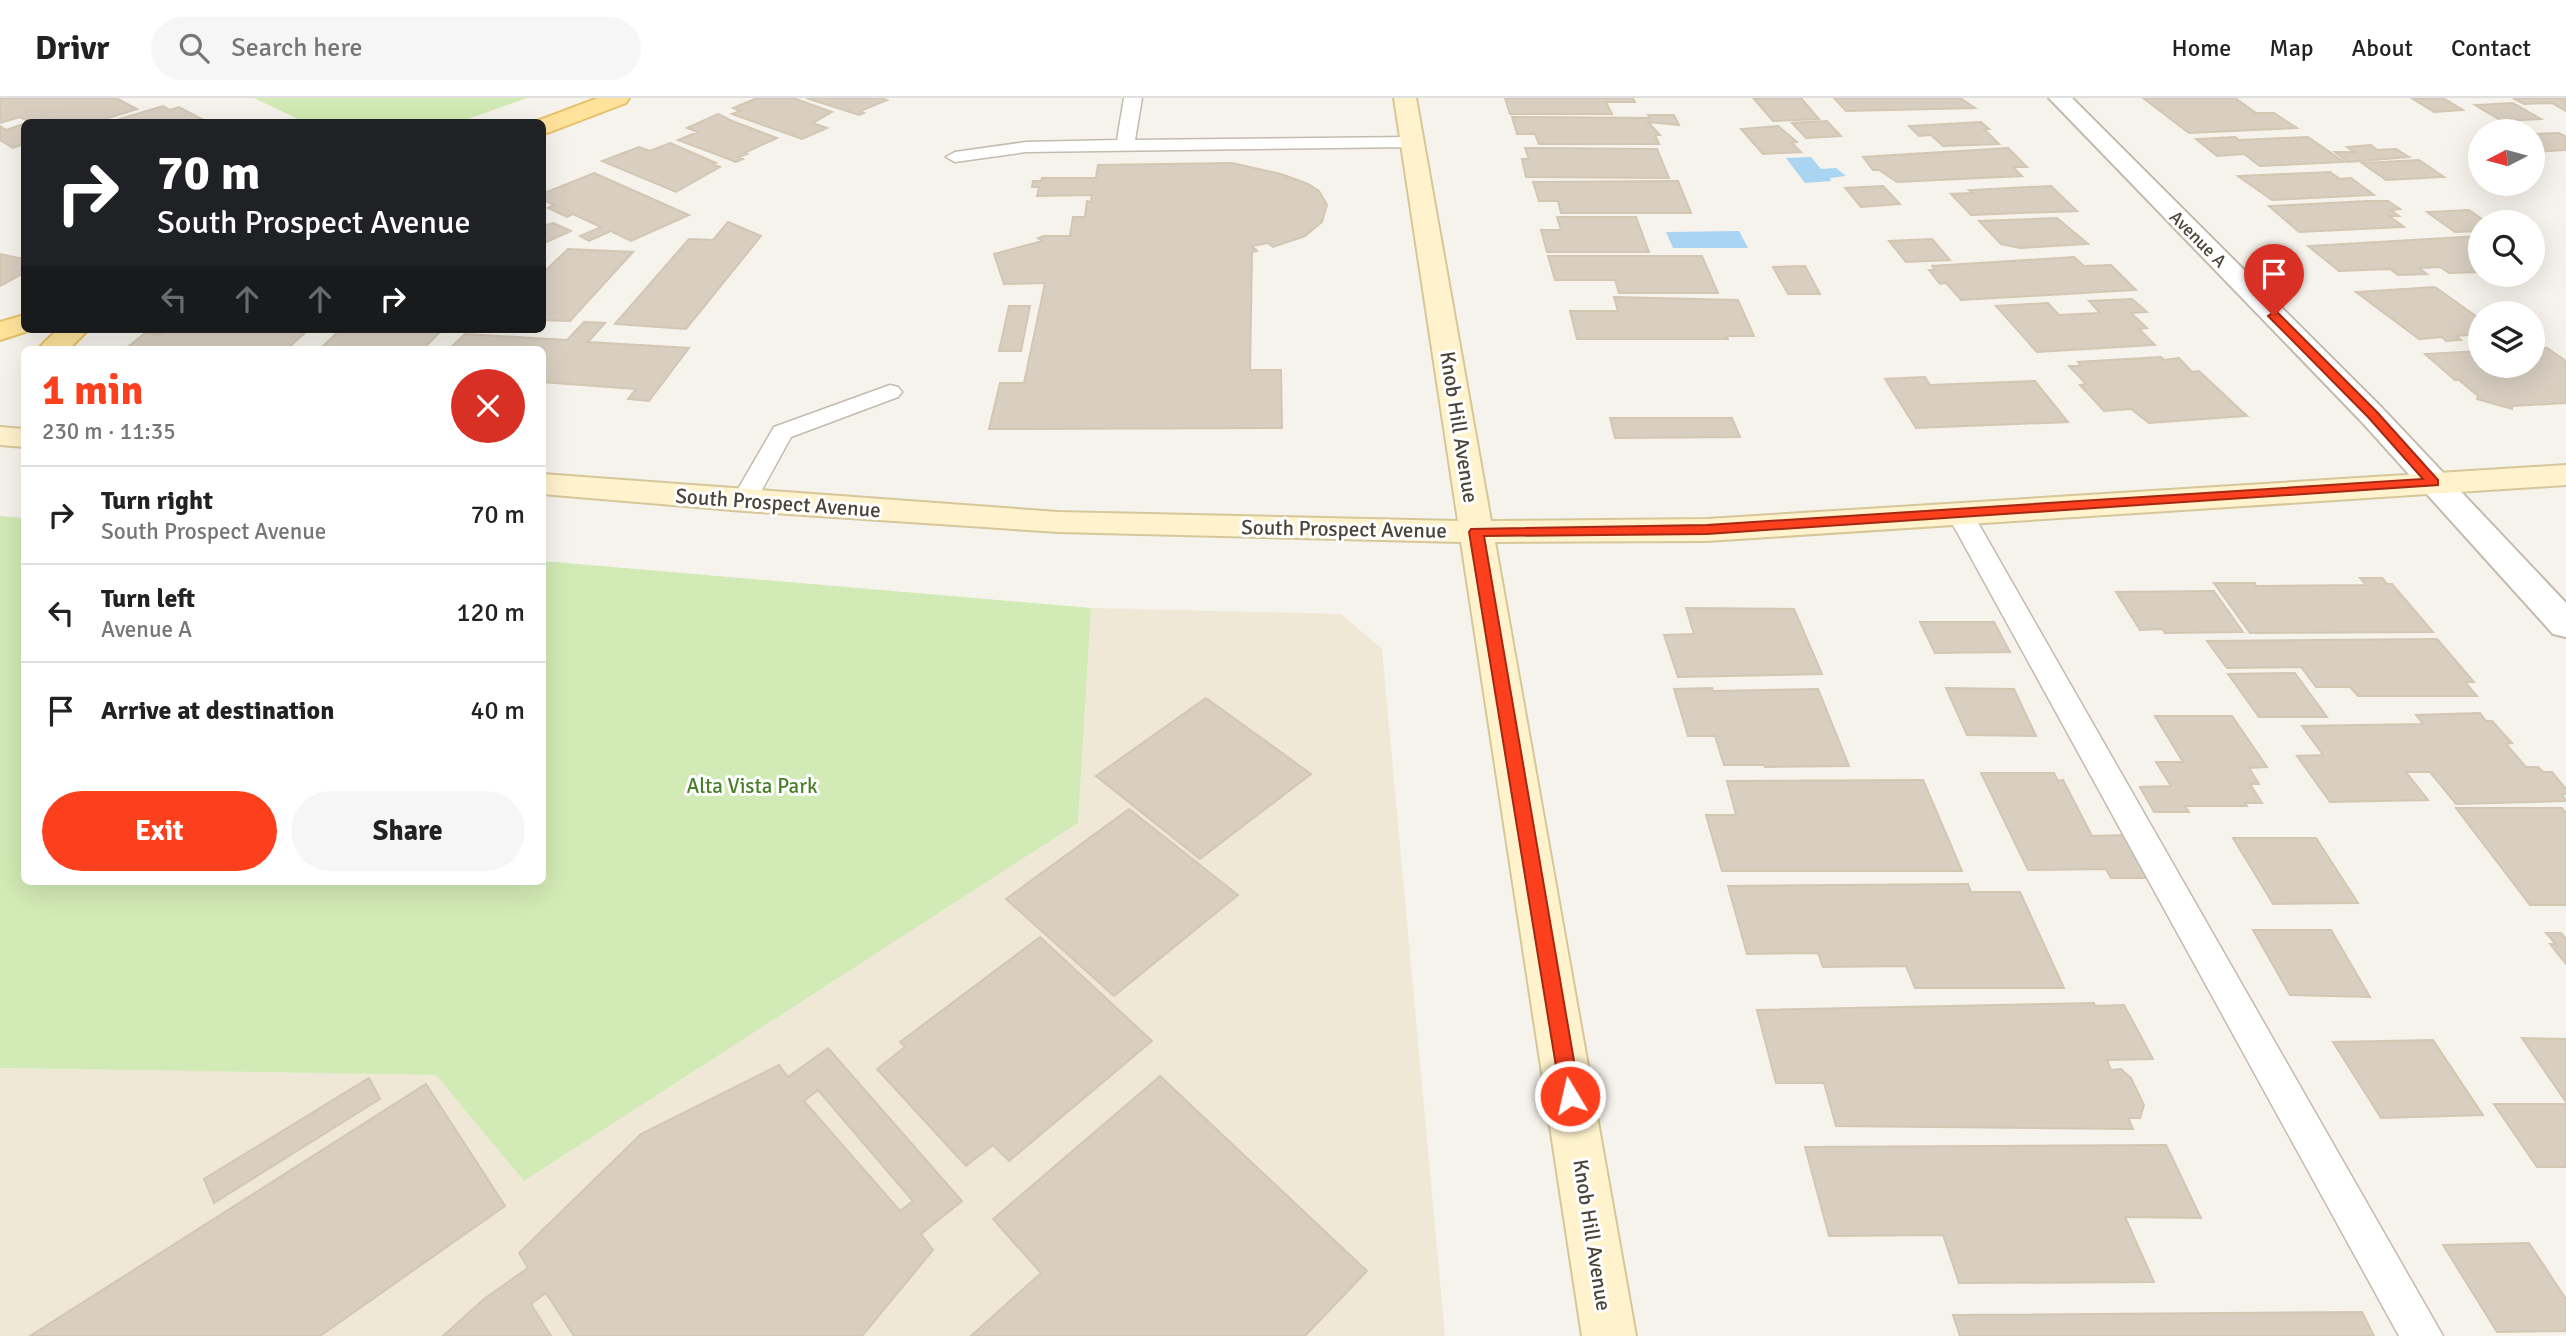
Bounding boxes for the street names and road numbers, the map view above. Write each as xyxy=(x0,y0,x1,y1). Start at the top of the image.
street label: Avenue A xyxy=(2165,206,2231,272)
street label: Knob Hill Avenue xyxy=(1434,349,1484,505)
street label: South Prospect Avenue xyxy=(674,483,882,523)
street label: South Prospect Avenue xyxy=(1241,514,1447,544)
street label: Knob Hill Avenue xyxy=(1567,1157,1617,1313)

